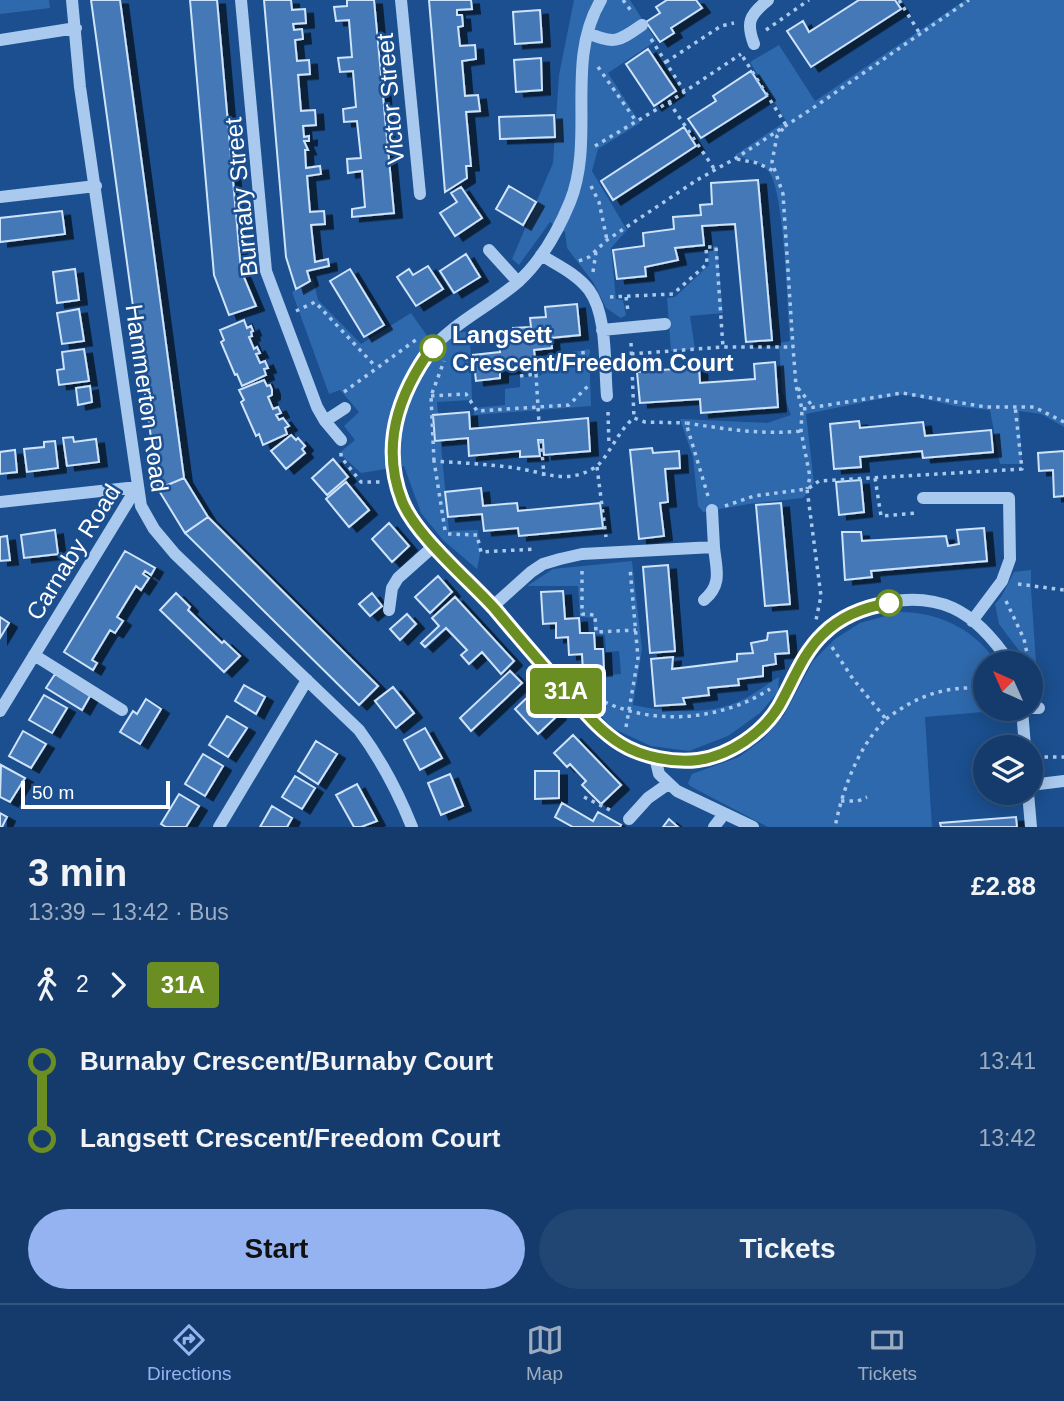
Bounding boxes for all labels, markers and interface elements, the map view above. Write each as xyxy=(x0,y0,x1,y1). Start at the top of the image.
street label: Victor Street xyxy=(371,32,409,166)
street label: Burnaby Street xyxy=(219,116,263,278)
street label: Hammerton Road xyxy=(120,302,174,494)
place label: Langsett Crescent/Freedom Court xyxy=(452,321,733,376)
marker: Langsett Crescent/Freedom Court xyxy=(420,335,446,361)
street label: Carnaby Road xyxy=(21,479,125,625)
unlabelled marker xyxy=(876,590,902,616)
north arrow xyxy=(973,651,1043,721)
map controls xyxy=(973,651,1043,805)
line badge: 31A xyxy=(526,668,606,714)
text: 31A xyxy=(544,677,588,704)
button: layers xyxy=(973,735,1043,805)
scale bar xyxy=(21,778,170,810)
text: 50 m xyxy=(32,782,74,803)
text: 3 min xyxy=(28,852,127,894)
text: £2.88 xyxy=(971,871,1036,901)
text: 13:39 – 13:42 · Bus xyxy=(28,899,229,925)
icon: walk xyxy=(28,966,66,1004)
icon: forward xyxy=(99,966,137,1004)
text: 2 xyxy=(76,971,89,997)
text: 31A xyxy=(161,971,205,998)
text: Burnaby Crescent/Burnaby Court xyxy=(80,1046,493,1076)
text: 13:41 xyxy=(978,1048,1036,1074)
text: Langsett Crescent/Freedom Court xyxy=(80,1123,500,1153)
text: 13:42 xyxy=(978,1125,1036,1151)
button: Start xyxy=(28,1209,525,1289)
button: Tickets xyxy=(539,1209,1036,1289)
tab: Directions xyxy=(147,1321,231,1385)
tab: Map xyxy=(526,1321,564,1385)
tab: Tickets xyxy=(858,1321,917,1385)

